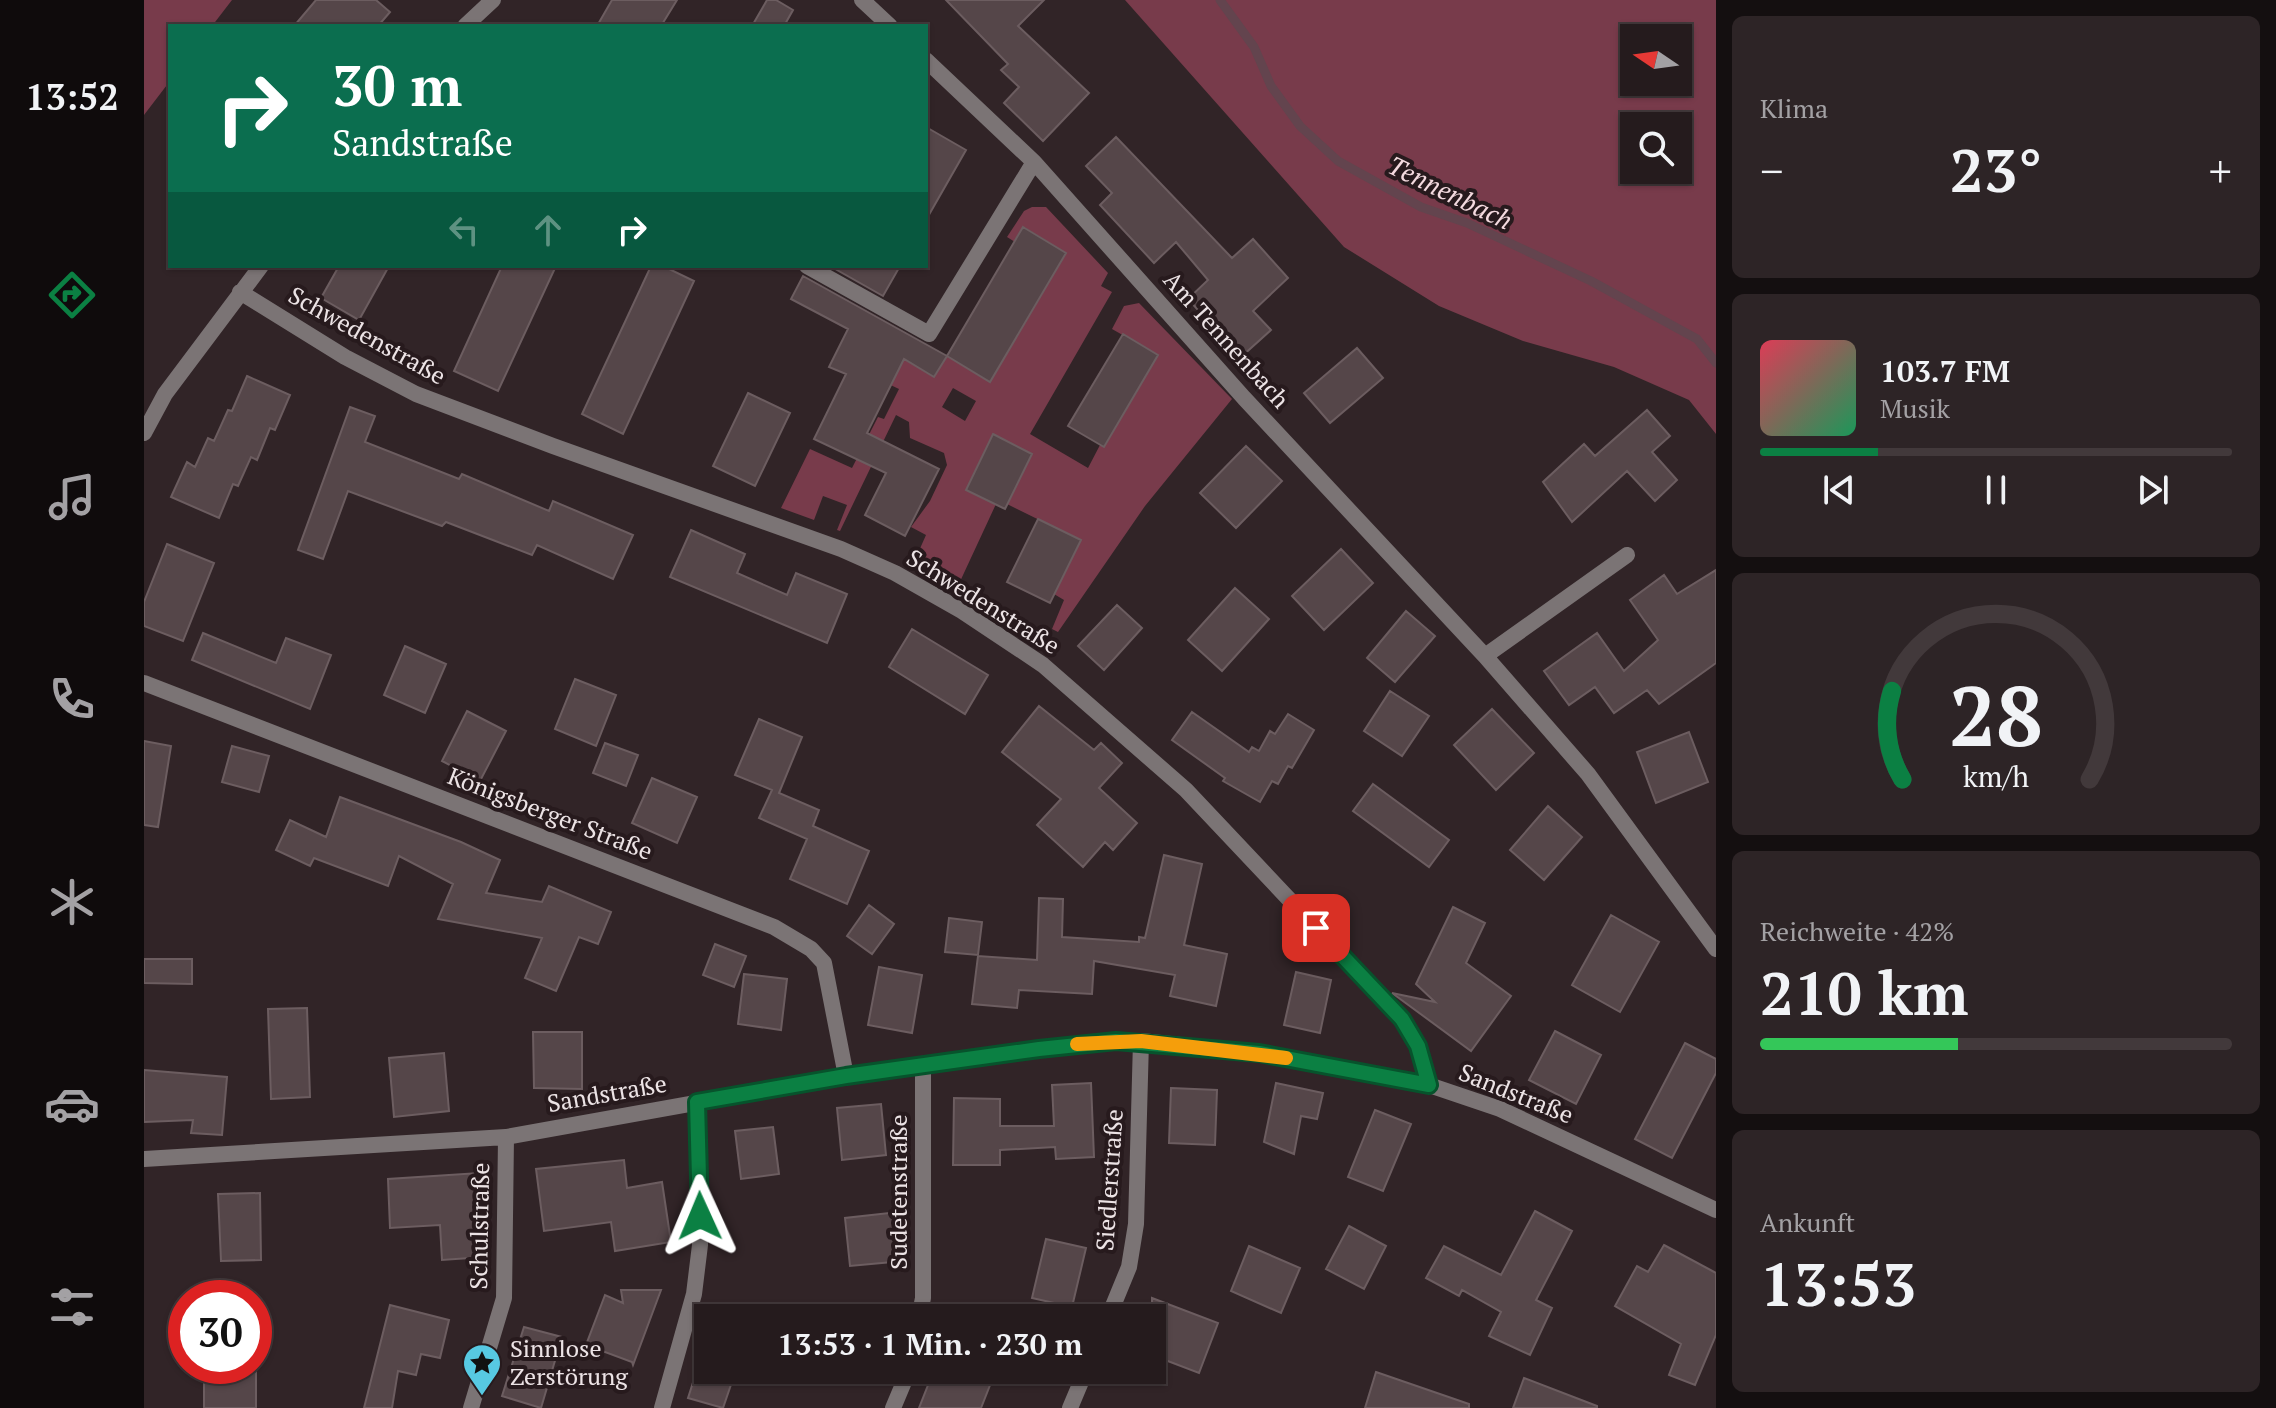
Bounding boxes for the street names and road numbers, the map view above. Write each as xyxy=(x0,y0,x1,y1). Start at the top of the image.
street label: Am Tennenbach xyxy=(1157,264,1297,415)
street label: Schwedenstraße xyxy=(283,279,452,392)
street label: Schwedenstraße xyxy=(901,541,1066,661)
street label: Königsberger Straße xyxy=(443,759,657,867)
street label: Sandstraße xyxy=(1454,1056,1578,1130)
street label: Sandstraße xyxy=(545,1067,669,1119)
street label: Siedlerstraße xyxy=(1088,1108,1130,1252)
street label: Sudetenstraße xyxy=(882,1114,914,1270)
street label: Schulstraße xyxy=(462,1162,496,1290)

